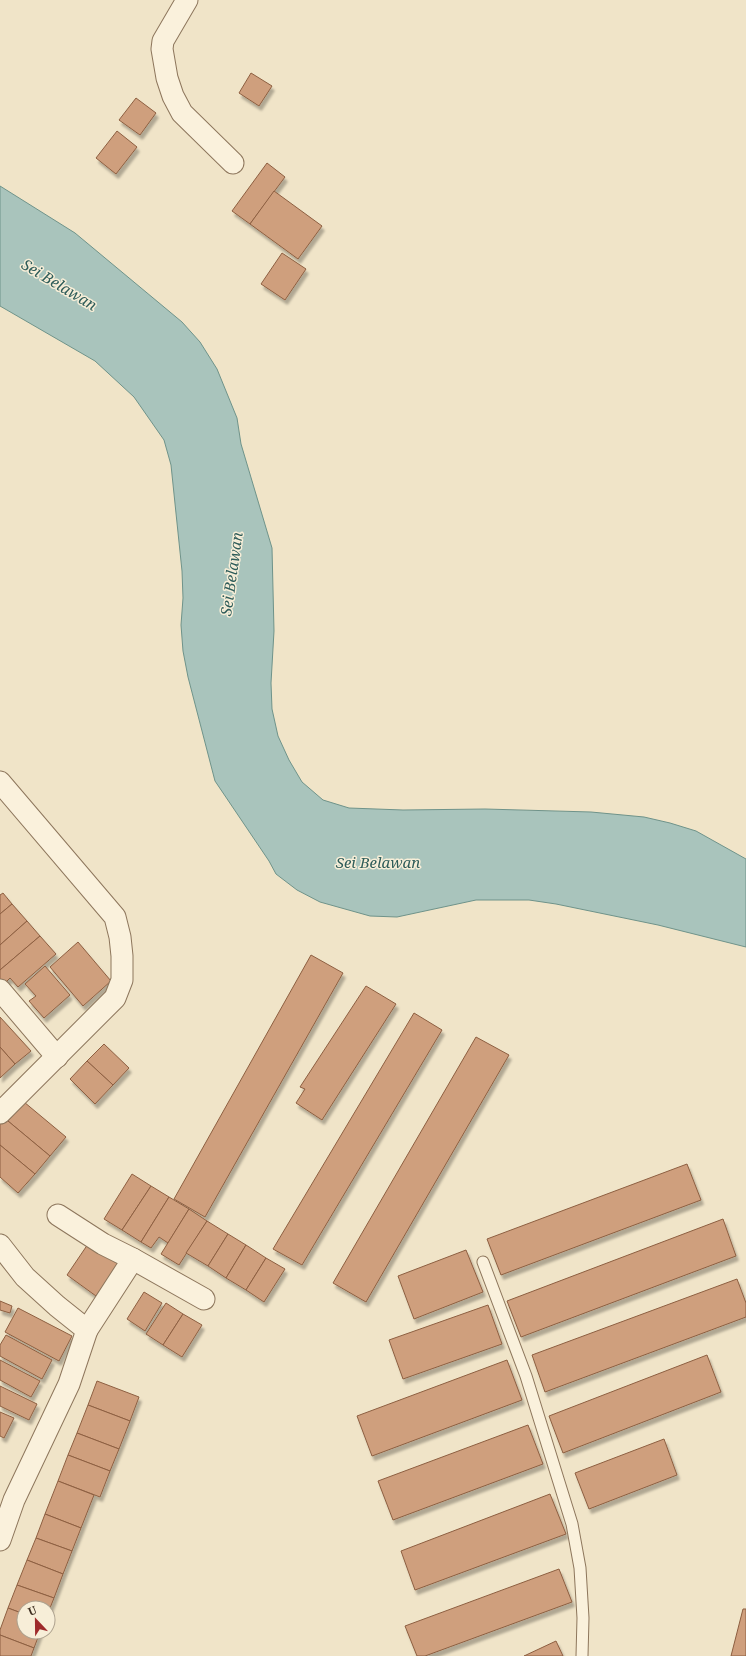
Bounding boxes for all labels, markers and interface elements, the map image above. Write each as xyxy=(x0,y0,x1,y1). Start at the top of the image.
water label: Sei Belawan xyxy=(18,254,101,314)
water label: Sei Belawan xyxy=(215,531,247,617)
water label: Sei Belawan xyxy=(336,852,420,872)
north arrow xyxy=(16,1600,56,1640)
text: U xyxy=(25,1601,39,1619)

